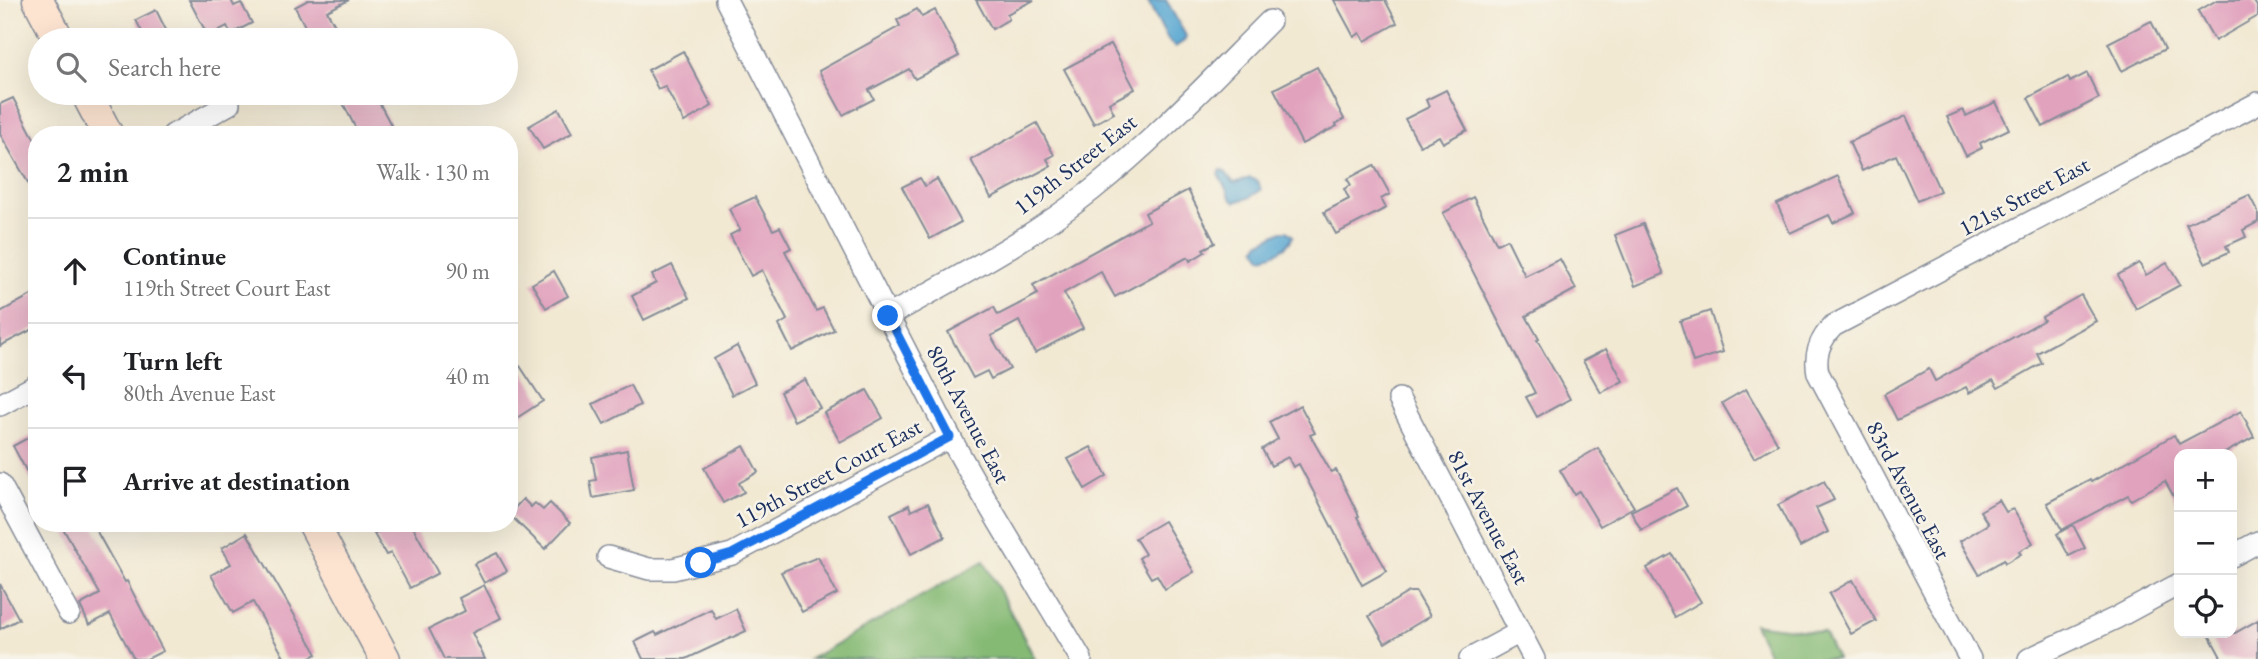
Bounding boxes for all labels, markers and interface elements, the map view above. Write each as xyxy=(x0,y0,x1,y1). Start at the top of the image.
search box xyxy=(28,28,518,105)
icon: search xyxy=(52,48,90,86)
text: Search here xyxy=(108,50,221,84)
street label: 119th Street East xyxy=(1007,106,1143,221)
street label: 121st Street East xyxy=(1954,149,2095,243)
text: 2 min xyxy=(56,152,129,191)
text: Walk · 130 m xyxy=(376,157,490,187)
text: Continue xyxy=(123,239,226,273)
icon: ahead xyxy=(56,252,94,290)
text: 90 m xyxy=(445,256,490,286)
text: 119th Street Court East xyxy=(123,273,330,303)
route end xyxy=(872,300,903,331)
street label: 80th Avenue East xyxy=(920,340,1018,489)
text: Turn left xyxy=(123,344,222,378)
icon: left xyxy=(56,357,94,395)
text: 40 m xyxy=(445,361,490,391)
text: 80th Avenue East xyxy=(123,378,276,408)
street label: 119th Street Court East xyxy=(729,411,927,535)
street label: 83rd Avenue East xyxy=(1860,415,1958,565)
street label: 81st Avenue East xyxy=(1441,445,1537,590)
map controls xyxy=(2174,449,2237,638)
button: + xyxy=(2174,449,2237,512)
icon: arrive xyxy=(56,462,94,500)
text: Arrive at destination xyxy=(123,464,350,498)
button: − xyxy=(2174,512,2237,575)
route start xyxy=(685,547,716,578)
button: locate xyxy=(2174,575,2237,638)

